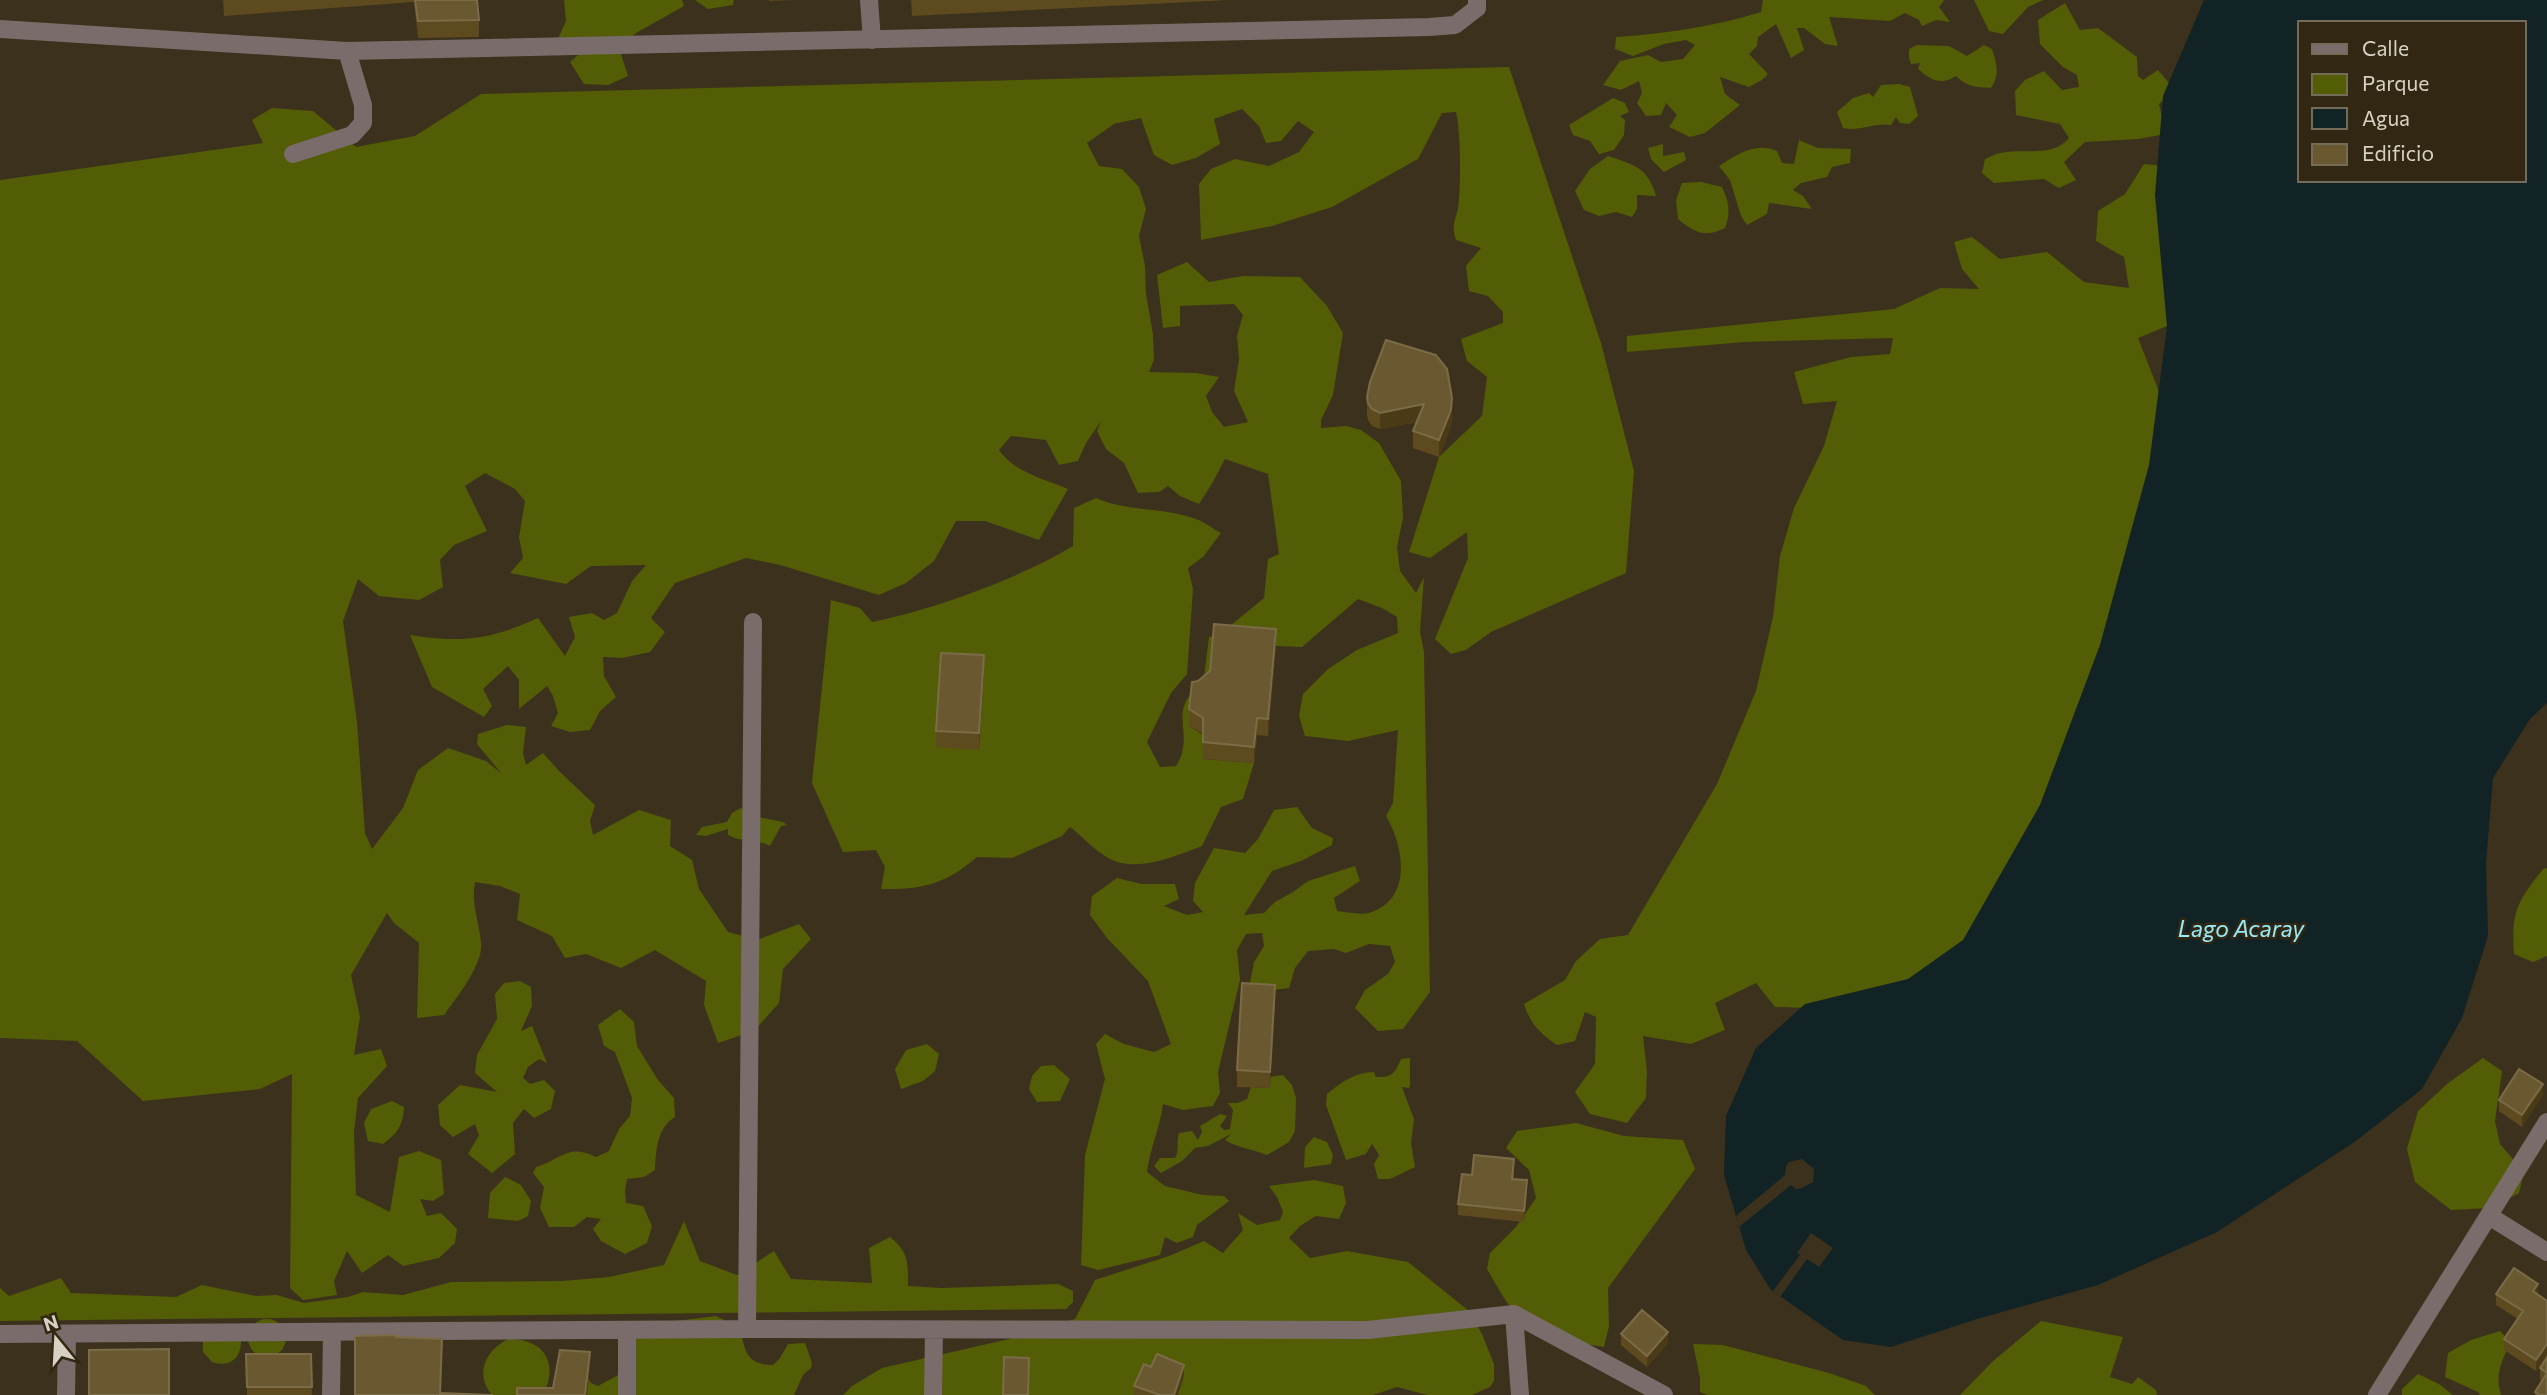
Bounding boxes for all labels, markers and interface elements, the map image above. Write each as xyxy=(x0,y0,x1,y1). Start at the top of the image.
legend xyxy=(2298,21,2526,182)
text: Calle xyxy=(2362,35,2409,60)
text: Parque xyxy=(2362,70,2429,95)
text: Agua xyxy=(2362,105,2410,130)
text: Edificio xyxy=(2362,140,2434,165)
water label: Lago Acaray xyxy=(2178,914,2305,942)
north arrow xyxy=(21,1304,91,1374)
text: N xyxy=(40,1309,61,1335)

